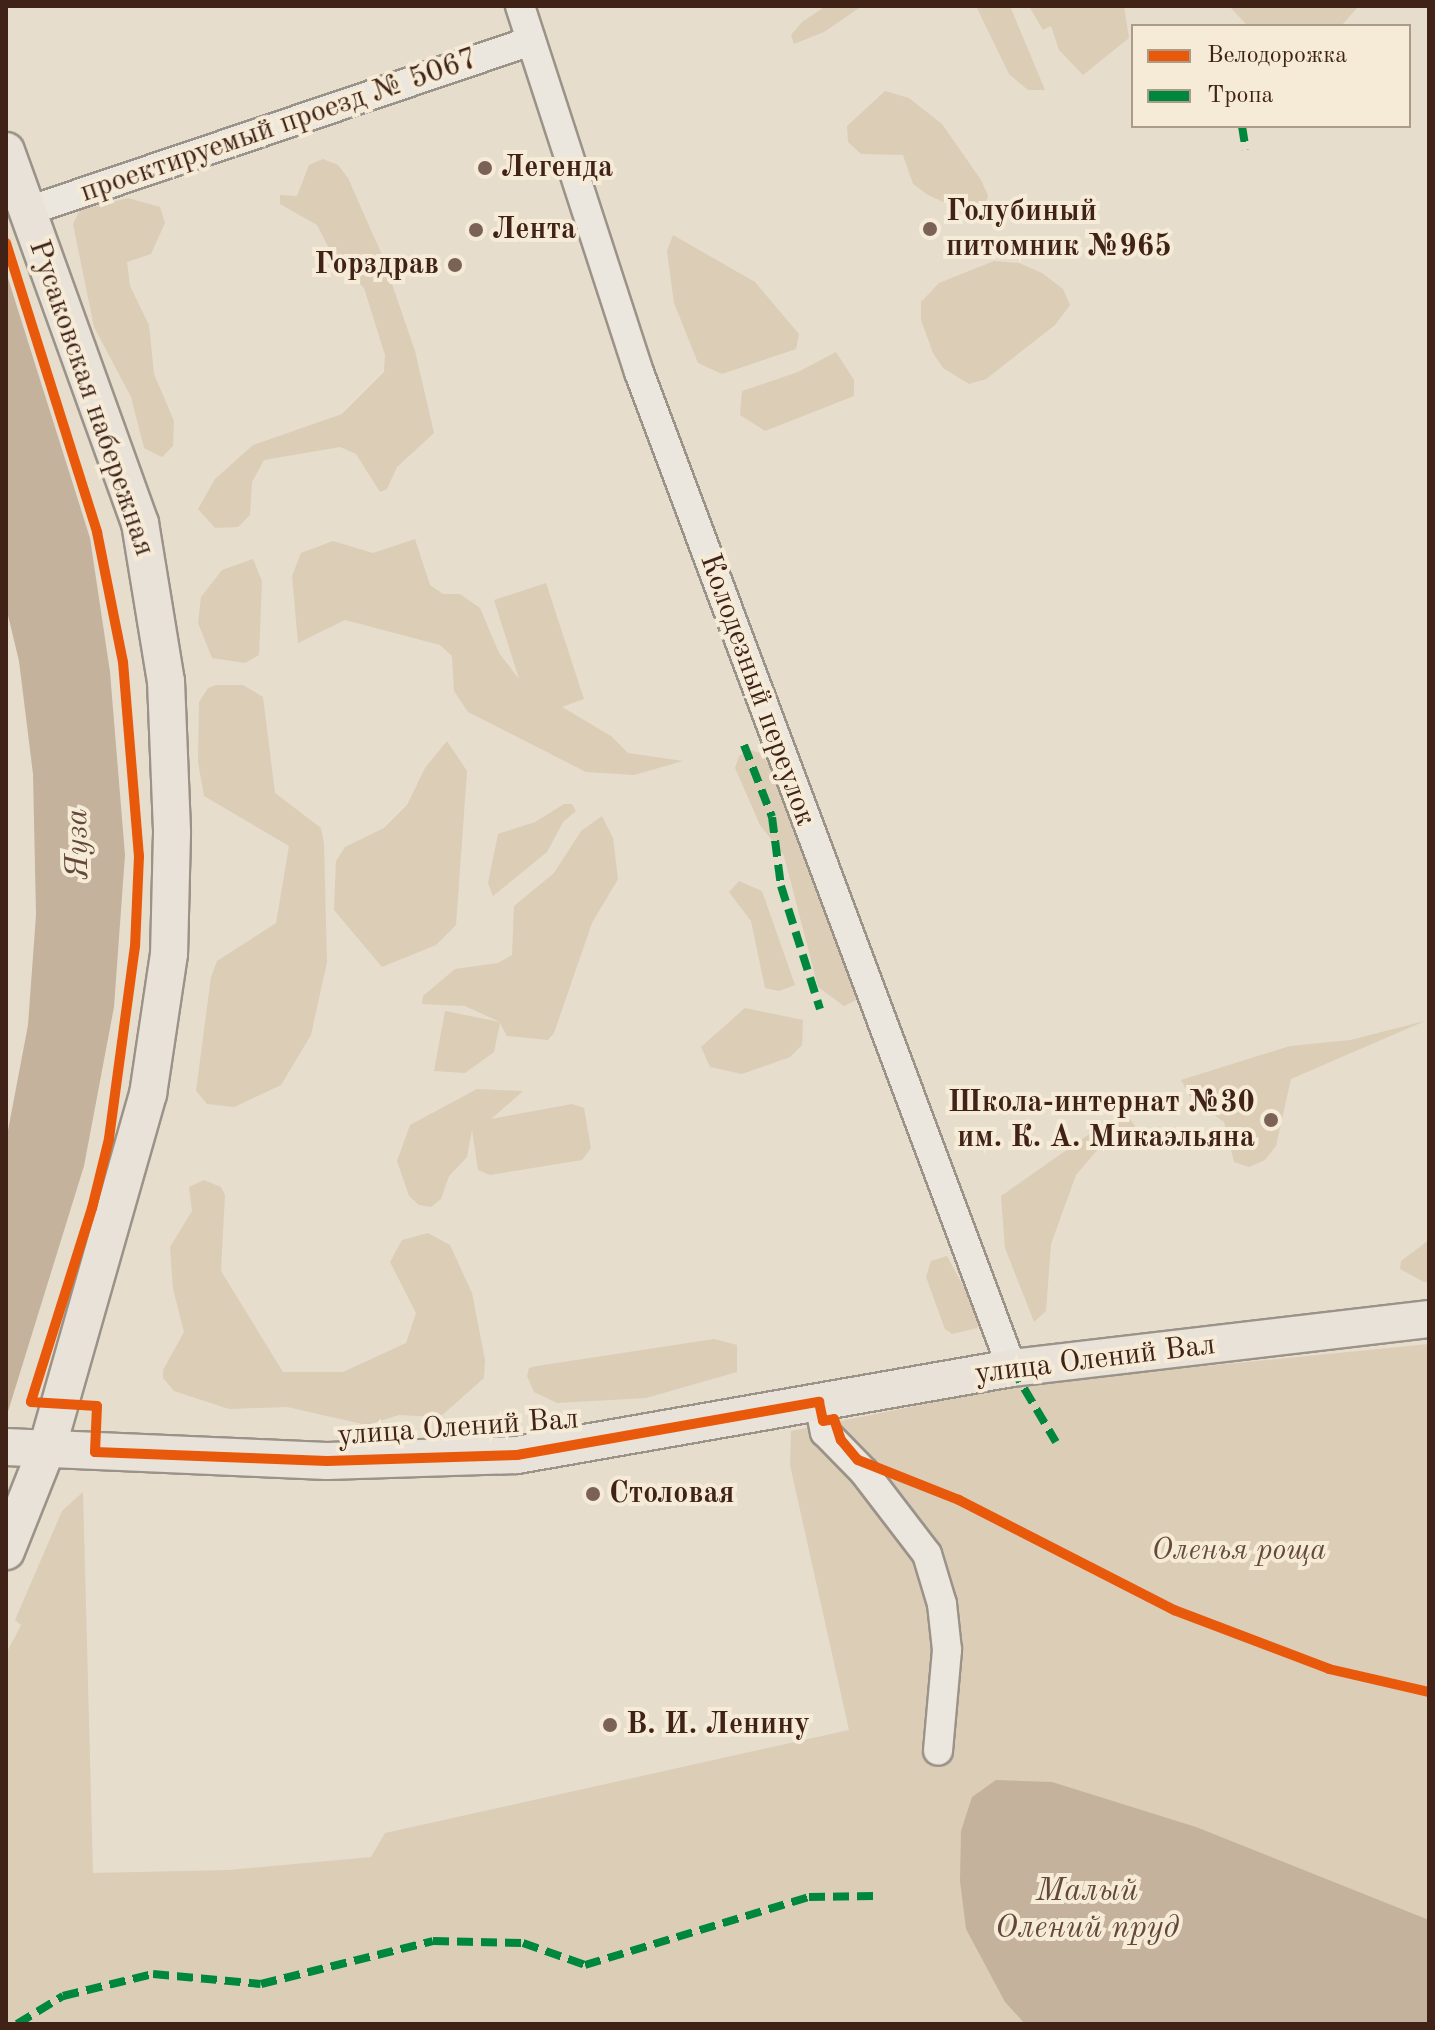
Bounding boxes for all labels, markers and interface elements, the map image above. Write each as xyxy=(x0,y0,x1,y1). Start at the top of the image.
legend xyxy=(1131,24,1411,128)
street label: проектируемый проезд № 5067 xyxy=(76,41,482,211)
text: Велодорожка xyxy=(1207,44,1347,68)
text: Тропа xyxy=(1207,84,1273,108)
place label: Легенда xyxy=(501,150,613,186)
marker: Легенда xyxy=(476,159,494,177)
place label: Голубиный питомник №965 xyxy=(946,194,1172,264)
place label: Лента xyxy=(492,212,576,248)
marker: Голубиный питомник №965 xyxy=(921,220,939,238)
marker: Лента xyxy=(467,221,485,239)
street label: Русаковская набережная xyxy=(20,235,162,561)
place label: Горздрав xyxy=(314,247,439,283)
marker: Горздрав xyxy=(446,256,464,274)
street label: Колодезный переулок xyxy=(691,549,823,831)
water label: Яуза xyxy=(59,808,99,880)
place label: Школа-интернат №30 им. К. А. Микаэльяна xyxy=(948,1085,1255,1156)
marker: Школа-интернат №30 им. К. А. Микаэльяна xyxy=(1262,1111,1280,1129)
street label: улица Олений Вал xyxy=(973,1327,1217,1393)
street label: улица Олений Вал xyxy=(336,1402,580,1454)
place label: Столовая xyxy=(609,1476,735,1512)
marker: Столовая xyxy=(584,1485,602,1503)
park label: Оленья роща xyxy=(1152,1533,1326,1569)
place label: В. И. Ленину xyxy=(626,1707,810,1743)
marker: В. И. Ленину xyxy=(601,1716,619,1734)
water label: Малый Олений пруд xyxy=(995,1874,1179,1949)

